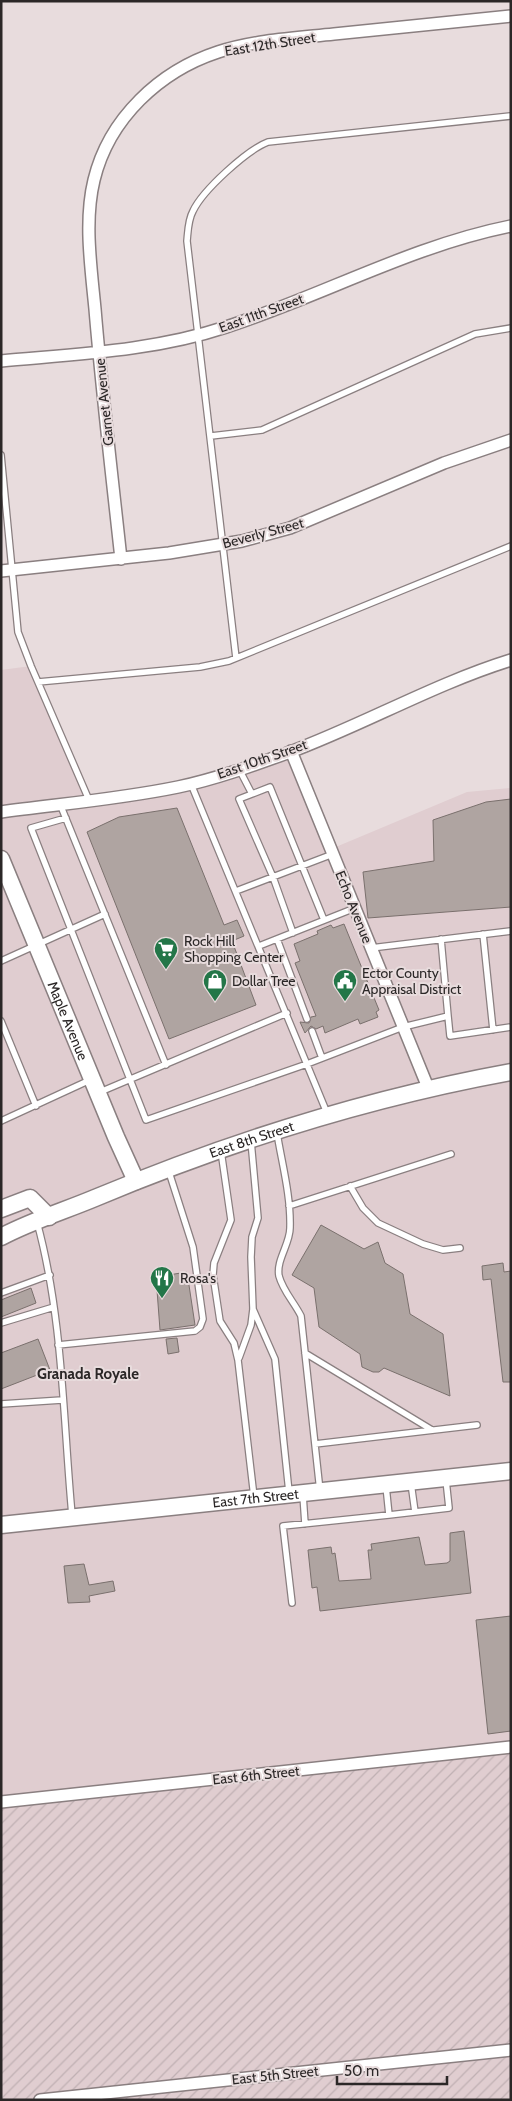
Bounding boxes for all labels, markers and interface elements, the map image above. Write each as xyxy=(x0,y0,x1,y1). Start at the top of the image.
street label: East 12th Street xyxy=(223,28,317,60)
street label: East 11th Street xyxy=(216,289,306,337)
street label: Garnet Avenue xyxy=(90,357,118,447)
street label: Beverly Street xyxy=(220,513,306,552)
street label: East 10th Street xyxy=(215,735,310,783)
street label: Echo Avenue xyxy=(331,868,377,946)
place label: Rock Hill Shopping Center xyxy=(184,932,284,966)
supermarket icon: Rock Hill Shopping Center xyxy=(153,936,179,970)
place label: Ector County Appraisal District xyxy=(362,964,462,998)
shop icon: Dollar Tree xyxy=(202,968,228,1002)
public building icon: Ector County Appraisal District xyxy=(332,968,358,1002)
place label: Dollar Tree xyxy=(232,972,296,990)
street label: Maple Avenue xyxy=(44,979,92,1063)
street label: East 8th Street xyxy=(207,1117,296,1162)
restaurant icon: Rosa's xyxy=(149,1265,175,1299)
place label: Rosa's xyxy=(180,1269,216,1287)
district label: Granada Royale xyxy=(37,1365,139,1383)
street label: East 7th Street xyxy=(212,1485,300,1512)
street label: East 6th Street xyxy=(212,1761,301,1789)
scale bar xyxy=(337,2054,447,2086)
street label: East 5th Street xyxy=(231,2061,320,2089)
text: 50 m xyxy=(344,2062,379,2080)

